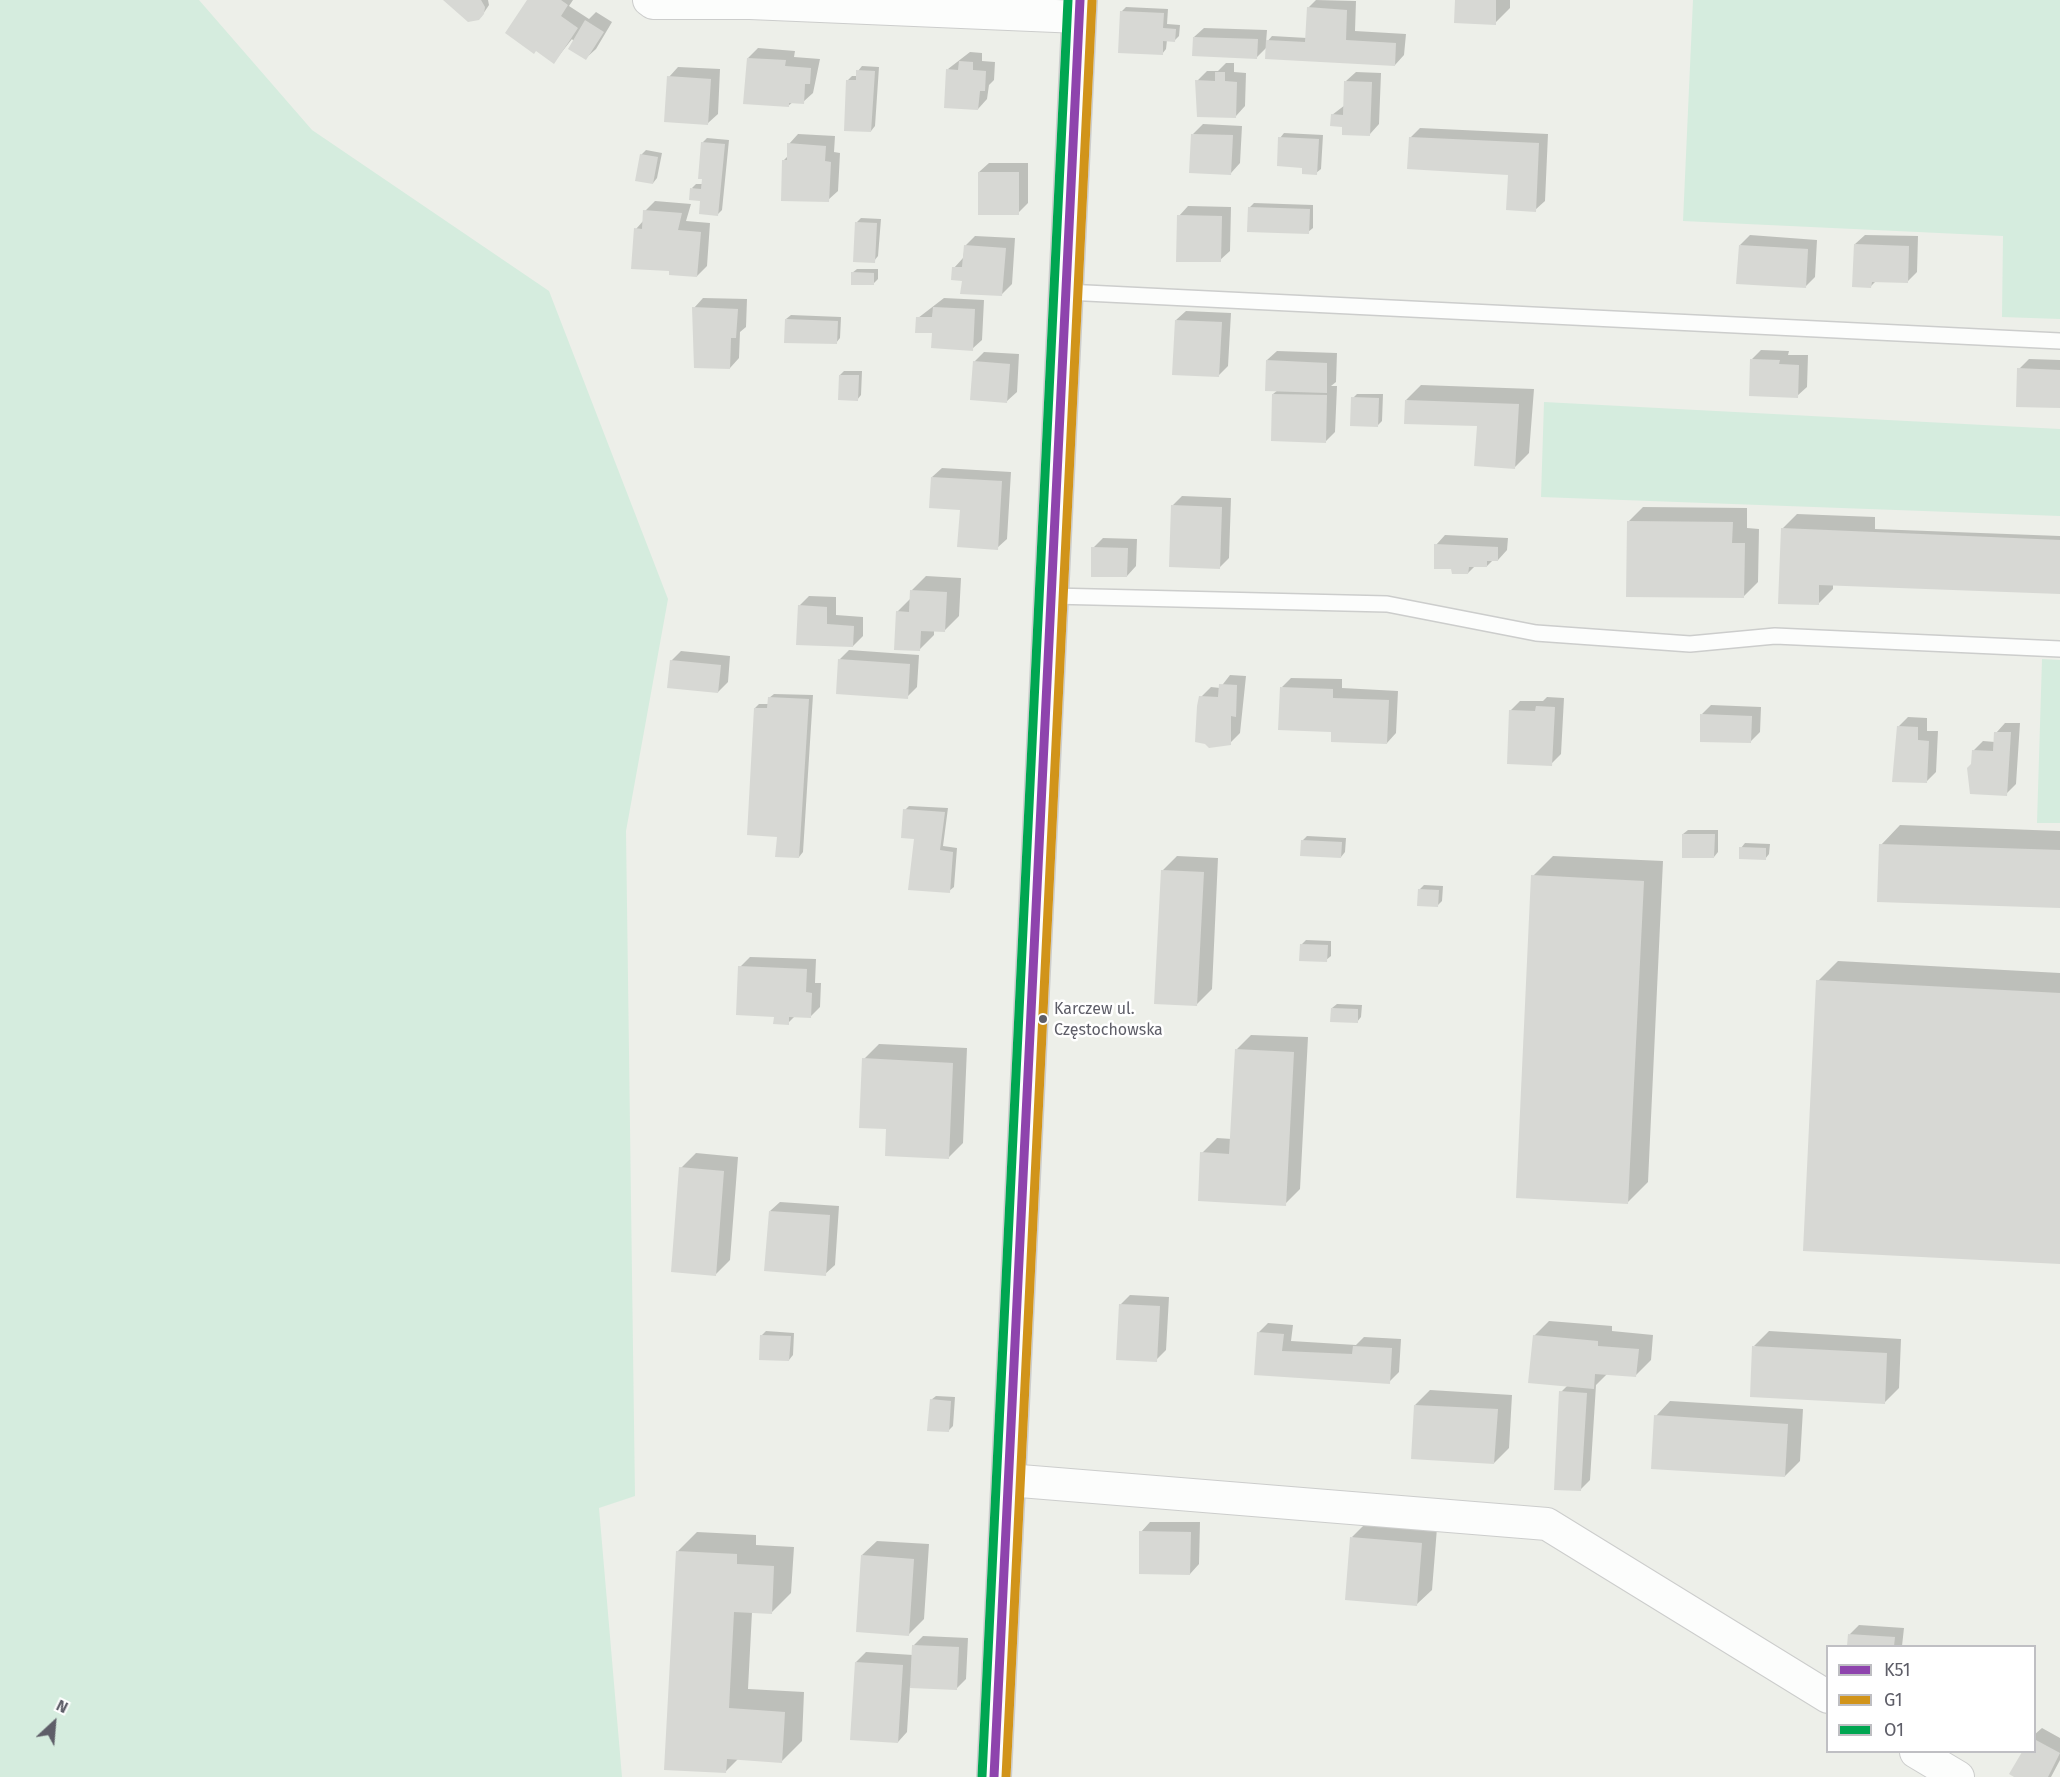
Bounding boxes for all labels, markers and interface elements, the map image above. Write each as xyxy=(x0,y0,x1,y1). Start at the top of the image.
place label: Karczew ul. Częstochowska xyxy=(1054,1000,1163,1038)
marker: Karczew ul. Częstochowska xyxy=(1037,1013,1049,1025)
legend xyxy=(1826,1645,2036,1753)
text: K51 xyxy=(1884,1659,1911,1681)
text: G1 xyxy=(1884,1689,1903,1711)
north arrow xyxy=(24,1693,84,1753)
text: N xyxy=(53,1696,71,1717)
text: O1 xyxy=(1884,1719,1904,1741)

